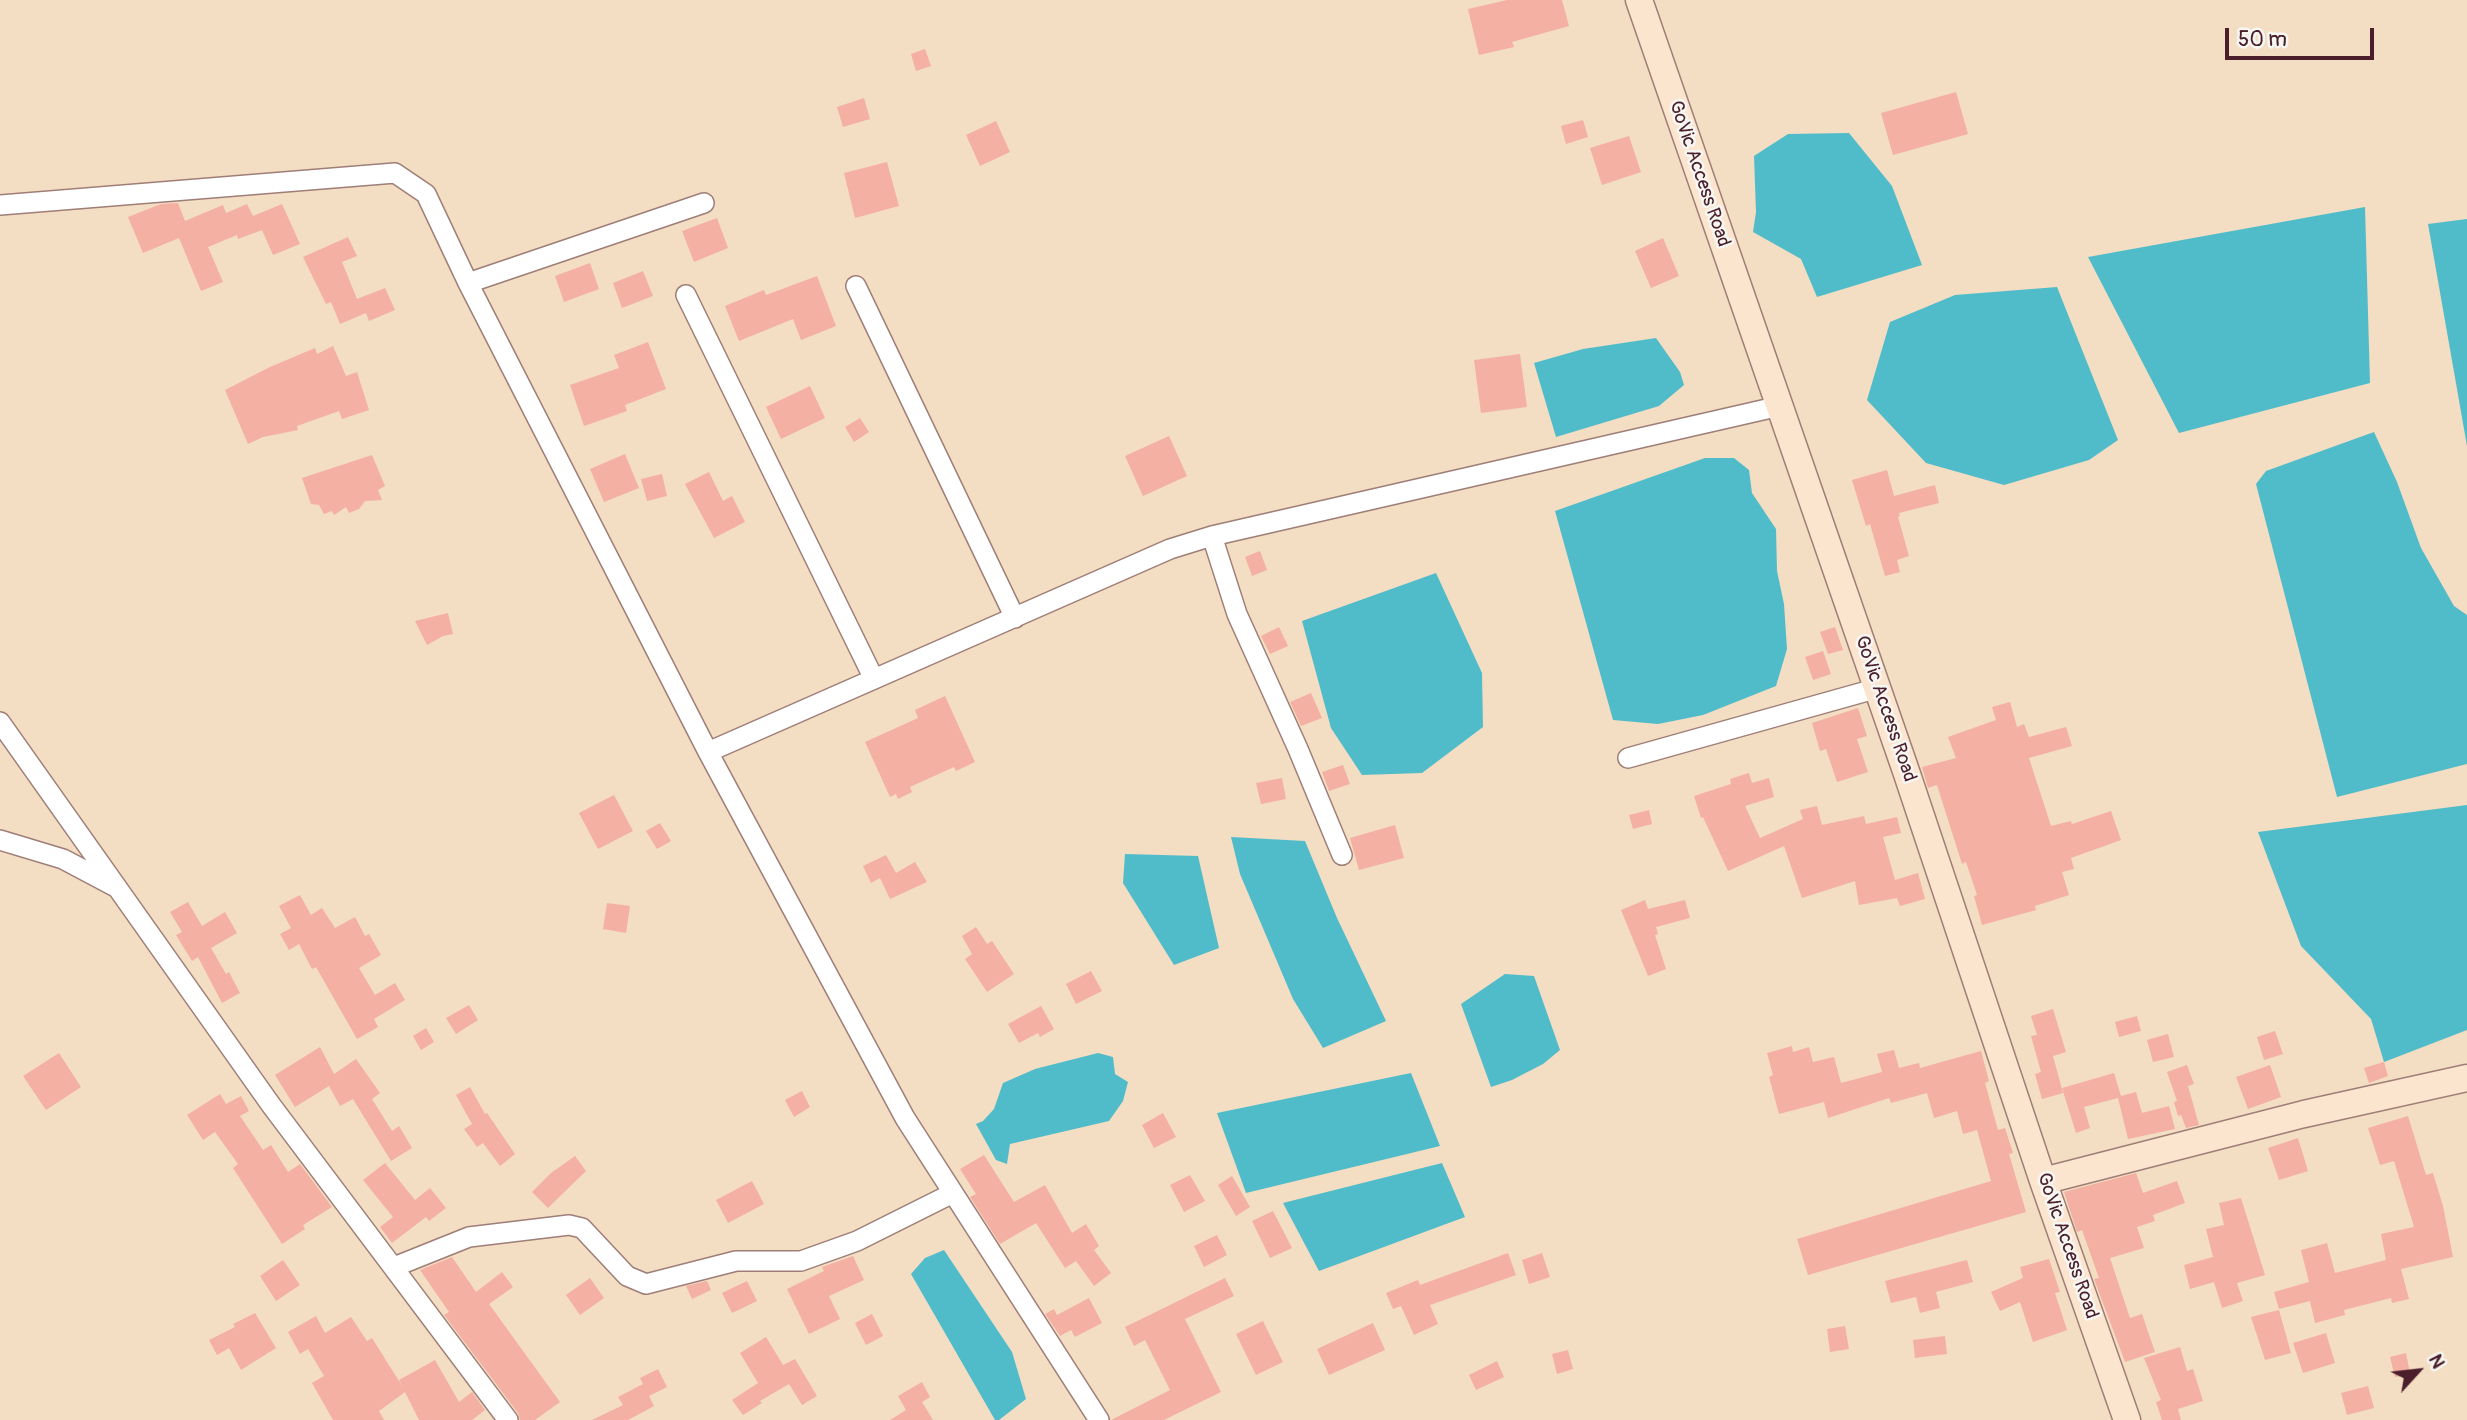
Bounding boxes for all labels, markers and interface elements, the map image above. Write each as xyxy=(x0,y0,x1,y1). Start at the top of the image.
scale bar xyxy=(2229,14,2378,58)
text: 50 m xyxy=(2238,26,2287,53)
street label: GoVic Access Road xyxy=(1663,98,1735,250)
street label: GoVic Access Road xyxy=(1849,633,1921,785)
street label: GoVic Access Road xyxy=(2031,1170,2103,1322)
north arrow xyxy=(2383,1336,2453,1406)
text: N xyxy=(2423,1350,2450,1373)

